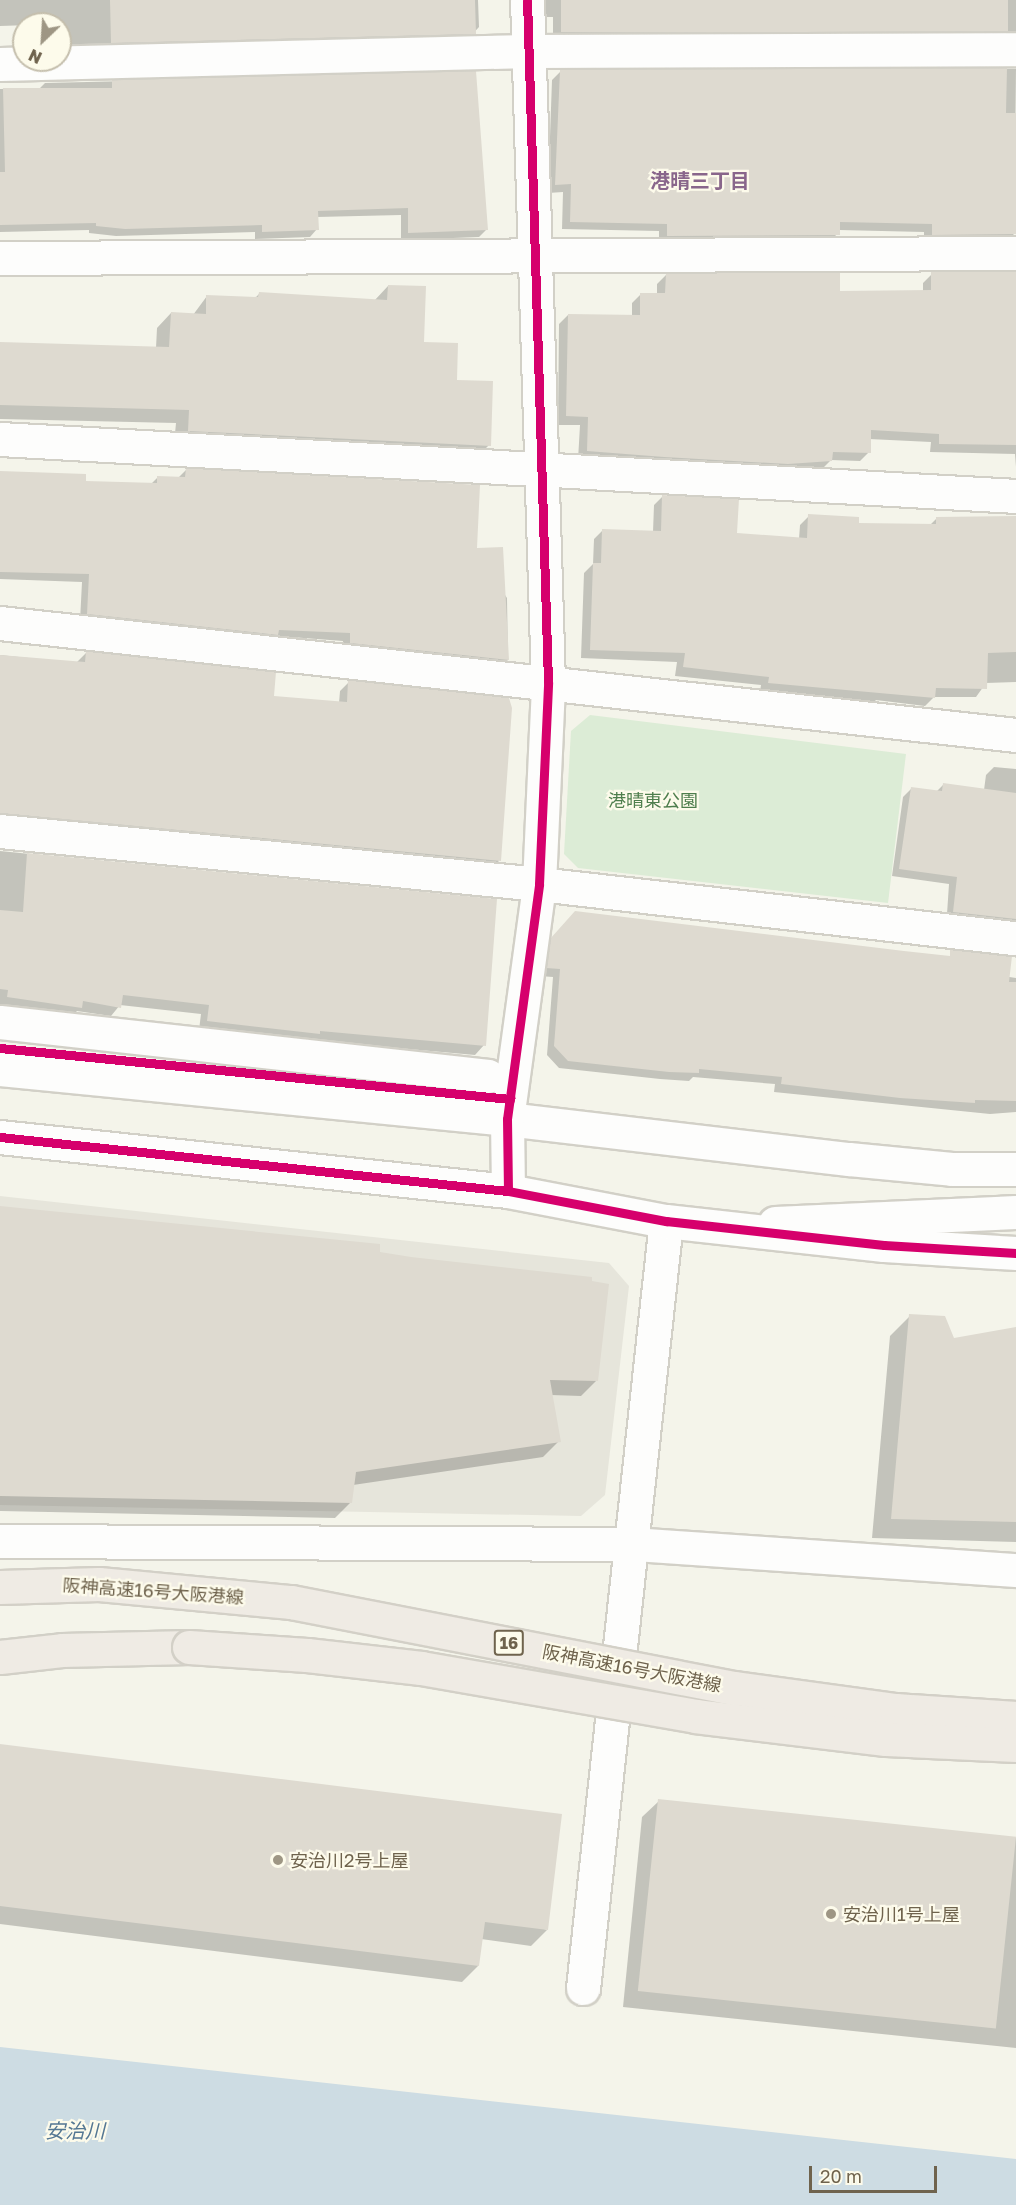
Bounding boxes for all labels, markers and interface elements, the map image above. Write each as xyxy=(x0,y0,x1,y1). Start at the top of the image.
north arrow xyxy=(12,12,72,72)
text: N xyxy=(26,45,45,68)
district label: 港晴三丁目 xyxy=(650,168,750,192)
park label: 港晴東公園 xyxy=(608,789,698,811)
street label: 阪神高速16号大阪港線 xyxy=(62,1574,244,1608)
road number: 16 xyxy=(492,1630,526,1656)
street label: 阪神高速16号大阪港線 xyxy=(541,1640,723,1696)
place label: 安治川2号上屋 xyxy=(290,1849,408,1871)
marker: 安治川2号上屋 xyxy=(271,1853,285,1867)
place label: 安治川1号上屋 xyxy=(843,1903,960,1925)
marker: 安治川1号上屋 xyxy=(824,1907,838,1921)
water label: 安治川 xyxy=(45,2118,105,2142)
scale bar xyxy=(812,2154,940,2192)
text: 20 m xyxy=(820,2165,862,2187)

